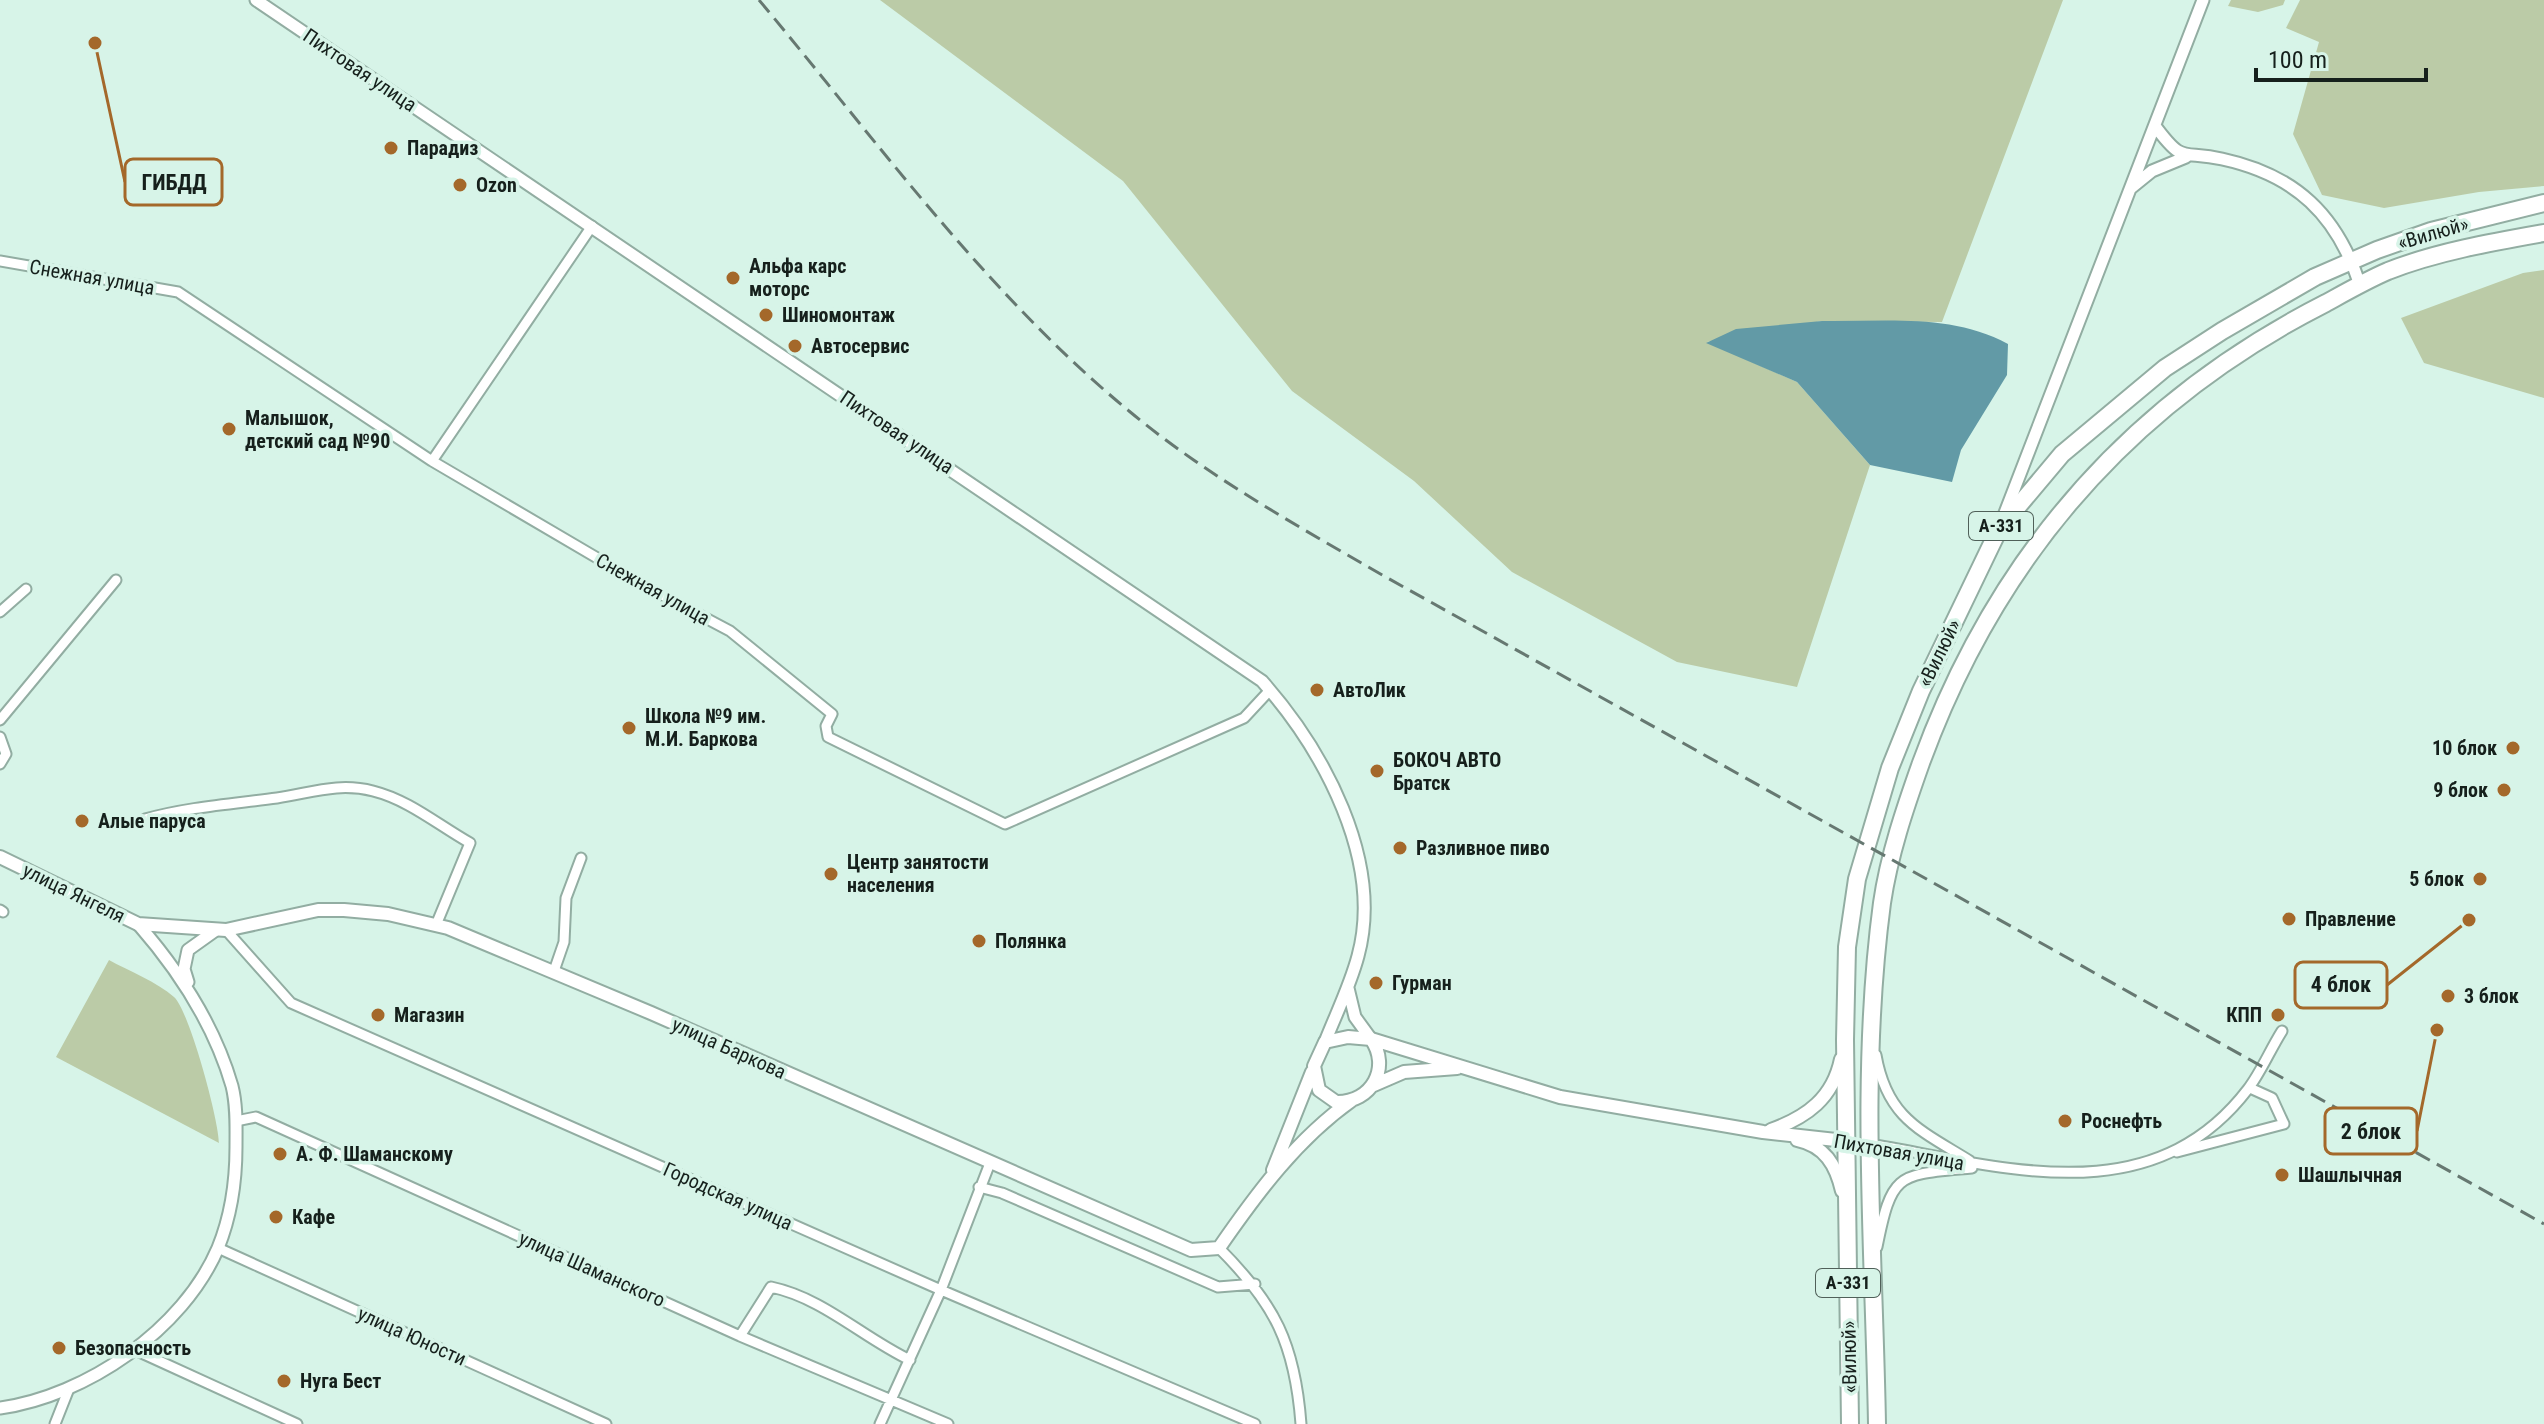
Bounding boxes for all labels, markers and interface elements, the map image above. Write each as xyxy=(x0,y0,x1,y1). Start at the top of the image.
street label: Пихтовая улица xyxy=(299,23,421,117)
scale bar xyxy=(2256,32,2426,82)
text: 100 m xyxy=(2268,46,2327,74)
place label: Парадиз xyxy=(407,136,478,160)
marker: Парадиз xyxy=(382,139,400,157)
callout: ГИБДД xyxy=(125,159,222,205)
text: ГИБДД xyxy=(141,170,207,195)
place label: Ozon xyxy=(476,173,517,197)
marker: Ozon xyxy=(451,176,469,194)
street label: «Вилюй» xyxy=(2395,211,2471,255)
street label: Снежная улица xyxy=(28,254,156,300)
place label: Альфа карс моторс xyxy=(749,254,846,301)
marker: Альфа карс моторс xyxy=(724,269,742,287)
place label: Шиномонтаж xyxy=(782,303,895,327)
marker: Шиномонтаж xyxy=(757,306,775,324)
place label: Автосервис xyxy=(811,334,909,358)
marker: Автосервис xyxy=(786,337,804,355)
street label: Пихтовая улица xyxy=(836,385,958,479)
place label: Малышок, детский сад №90 xyxy=(245,406,390,453)
marker: Малышок, детский сад №90 xyxy=(220,420,238,438)
road number: А-331 xyxy=(1969,512,2033,540)
street label: Снежная улица xyxy=(592,548,714,630)
street label: «Вилюй» xyxy=(1912,615,1966,691)
place label: АвтоЛик xyxy=(1333,678,1406,702)
marker: АвтоЛик xyxy=(1308,681,1326,699)
place label: Школа №9 им. М.И. Баркова xyxy=(645,704,766,751)
marker: Школа №9 им. М.И. Баркова xyxy=(620,719,638,737)
place label: 10 блок xyxy=(2432,736,2497,760)
marker: 10 блок xyxy=(2504,739,2522,757)
place label: БОКОЧ АВТО Братск xyxy=(1393,748,1501,795)
marker: БОКОЧ АВТО Братск xyxy=(1368,762,1386,780)
place label: 9 блок xyxy=(2433,778,2488,802)
marker: 9 блок xyxy=(2495,781,2513,799)
place label: Алые паруса xyxy=(98,809,206,833)
marker: Алые паруса xyxy=(73,812,91,830)
place label: Разливное пиво xyxy=(1416,836,1550,860)
marker: Разливное пиво xyxy=(1391,839,1409,857)
place label: Центр занятости населения xyxy=(847,850,989,897)
street label: улица Янгеля xyxy=(19,858,129,928)
marker: Центр занятости населения xyxy=(822,865,840,883)
place label: 5 блок xyxy=(2409,867,2464,891)
marker: 5 блок xyxy=(2471,870,2489,888)
place label: Правление xyxy=(2305,907,2396,931)
marker: Правление xyxy=(2280,910,2298,928)
place label: Полянка xyxy=(995,929,1066,953)
marker: Полянка xyxy=(970,932,988,950)
callout: 4 блок xyxy=(2295,962,2387,1008)
place label: Гурман xyxy=(1392,971,1452,995)
text: 4 блок xyxy=(2311,972,2371,997)
marker: Гурман xyxy=(1367,974,1385,992)
place label: 3 блок xyxy=(2464,984,2519,1008)
marker: 3 блок xyxy=(2439,987,2457,1005)
place label: Магазин xyxy=(394,1003,464,1027)
place label: КПП xyxy=(2226,1003,2262,1027)
marker: Магазин xyxy=(369,1006,387,1024)
marker: КПП xyxy=(2269,1006,2287,1024)
street label: улица Баркова xyxy=(668,1012,790,1084)
callout: 2 блок xyxy=(2325,1108,2417,1154)
place label: Роснефть xyxy=(2081,1109,2162,1133)
marker: Роснефть xyxy=(2056,1112,2074,1130)
text: 2 блок xyxy=(2341,1119,2401,1144)
street label: Пихтовая улица xyxy=(1832,1129,1966,1175)
place label: А. Ф. Шаманскому xyxy=(296,1142,453,1166)
marker: А. Ф. Шаманскому xyxy=(271,1145,289,1163)
street label: Городская улица xyxy=(660,1157,796,1235)
place label: Шашлычная xyxy=(2298,1163,2402,1187)
marker: Шашлычная xyxy=(2273,1166,2291,1184)
place label: Кафе xyxy=(292,1205,335,1229)
marker: Кафе xyxy=(267,1208,285,1226)
street label: улица Шаманского xyxy=(515,1226,669,1312)
road number: А-331 xyxy=(1816,1269,1880,1297)
street label: улица Юности xyxy=(354,1301,470,1371)
street label: «Вилюй» xyxy=(1836,1321,1862,1393)
place label: Безопасность xyxy=(75,1336,191,1360)
marker: Безопасность xyxy=(50,1339,68,1357)
place label: Нуга Бест xyxy=(300,1369,381,1393)
marker: Нуга Бест xyxy=(275,1372,293,1390)

